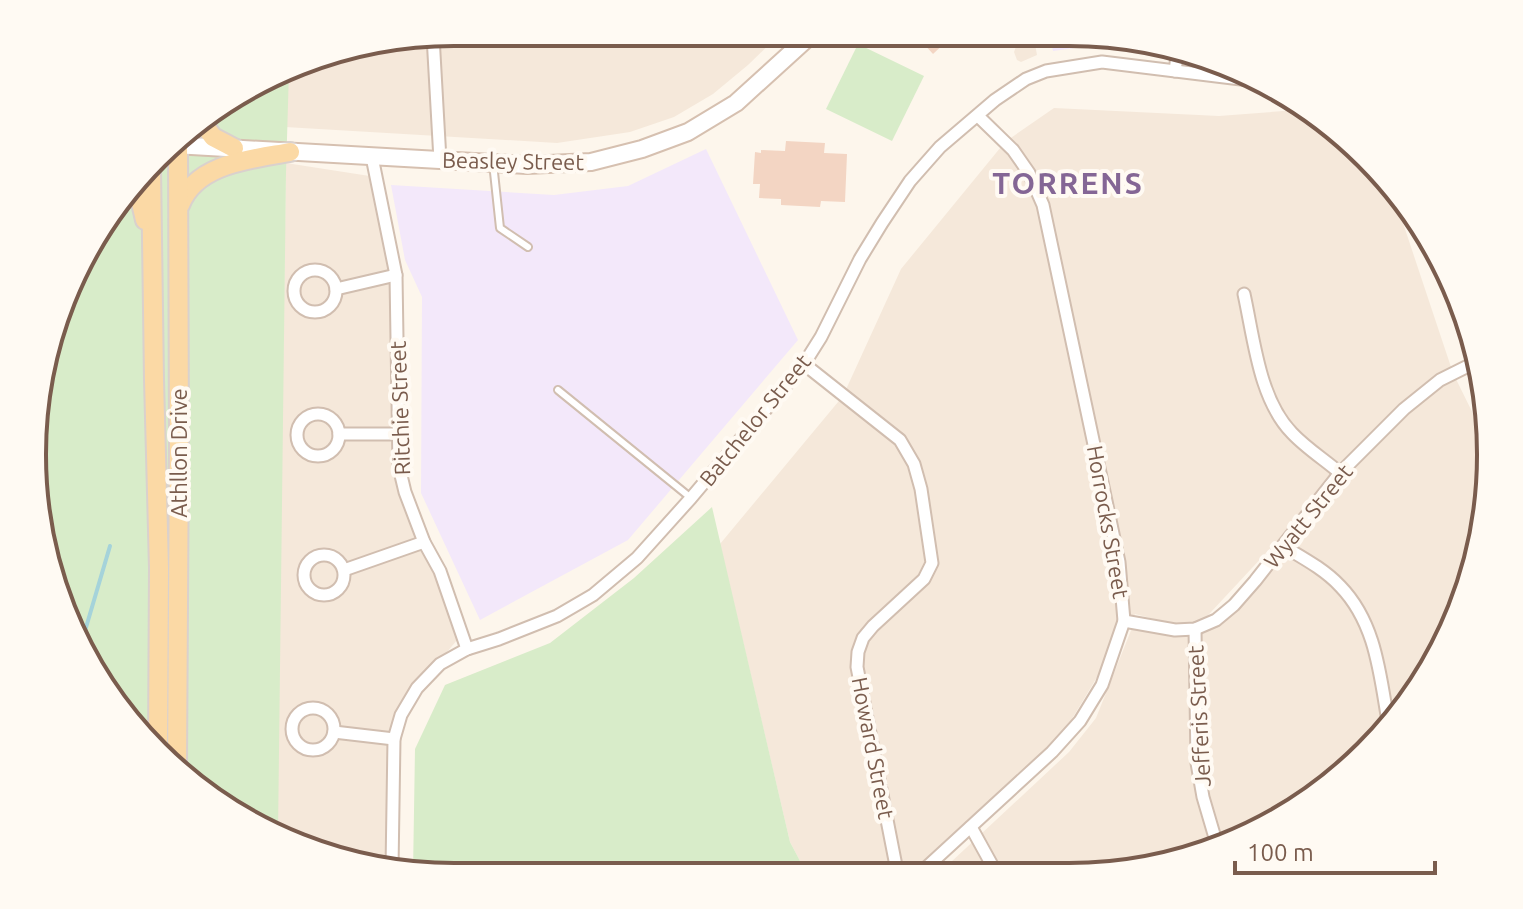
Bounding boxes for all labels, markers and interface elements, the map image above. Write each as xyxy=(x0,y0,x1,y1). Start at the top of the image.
street label: Beasley Street xyxy=(442,147,585,174)
district label: TORRENS xyxy=(992,166,1144,200)
street label: Ritchie Street xyxy=(385,340,414,476)
street label: Batchelor Street xyxy=(694,349,816,491)
street label: Athllon Drive xyxy=(166,388,191,518)
street label: Horrocks Street xyxy=(1083,443,1134,601)
street label: Wyatt Street xyxy=(1258,459,1357,573)
street label: Jefferis Street xyxy=(1182,644,1215,787)
street label: Howard Street xyxy=(847,675,900,821)
scale bar xyxy=(1235,825,1435,875)
text: 100 m xyxy=(1247,839,1314,866)

